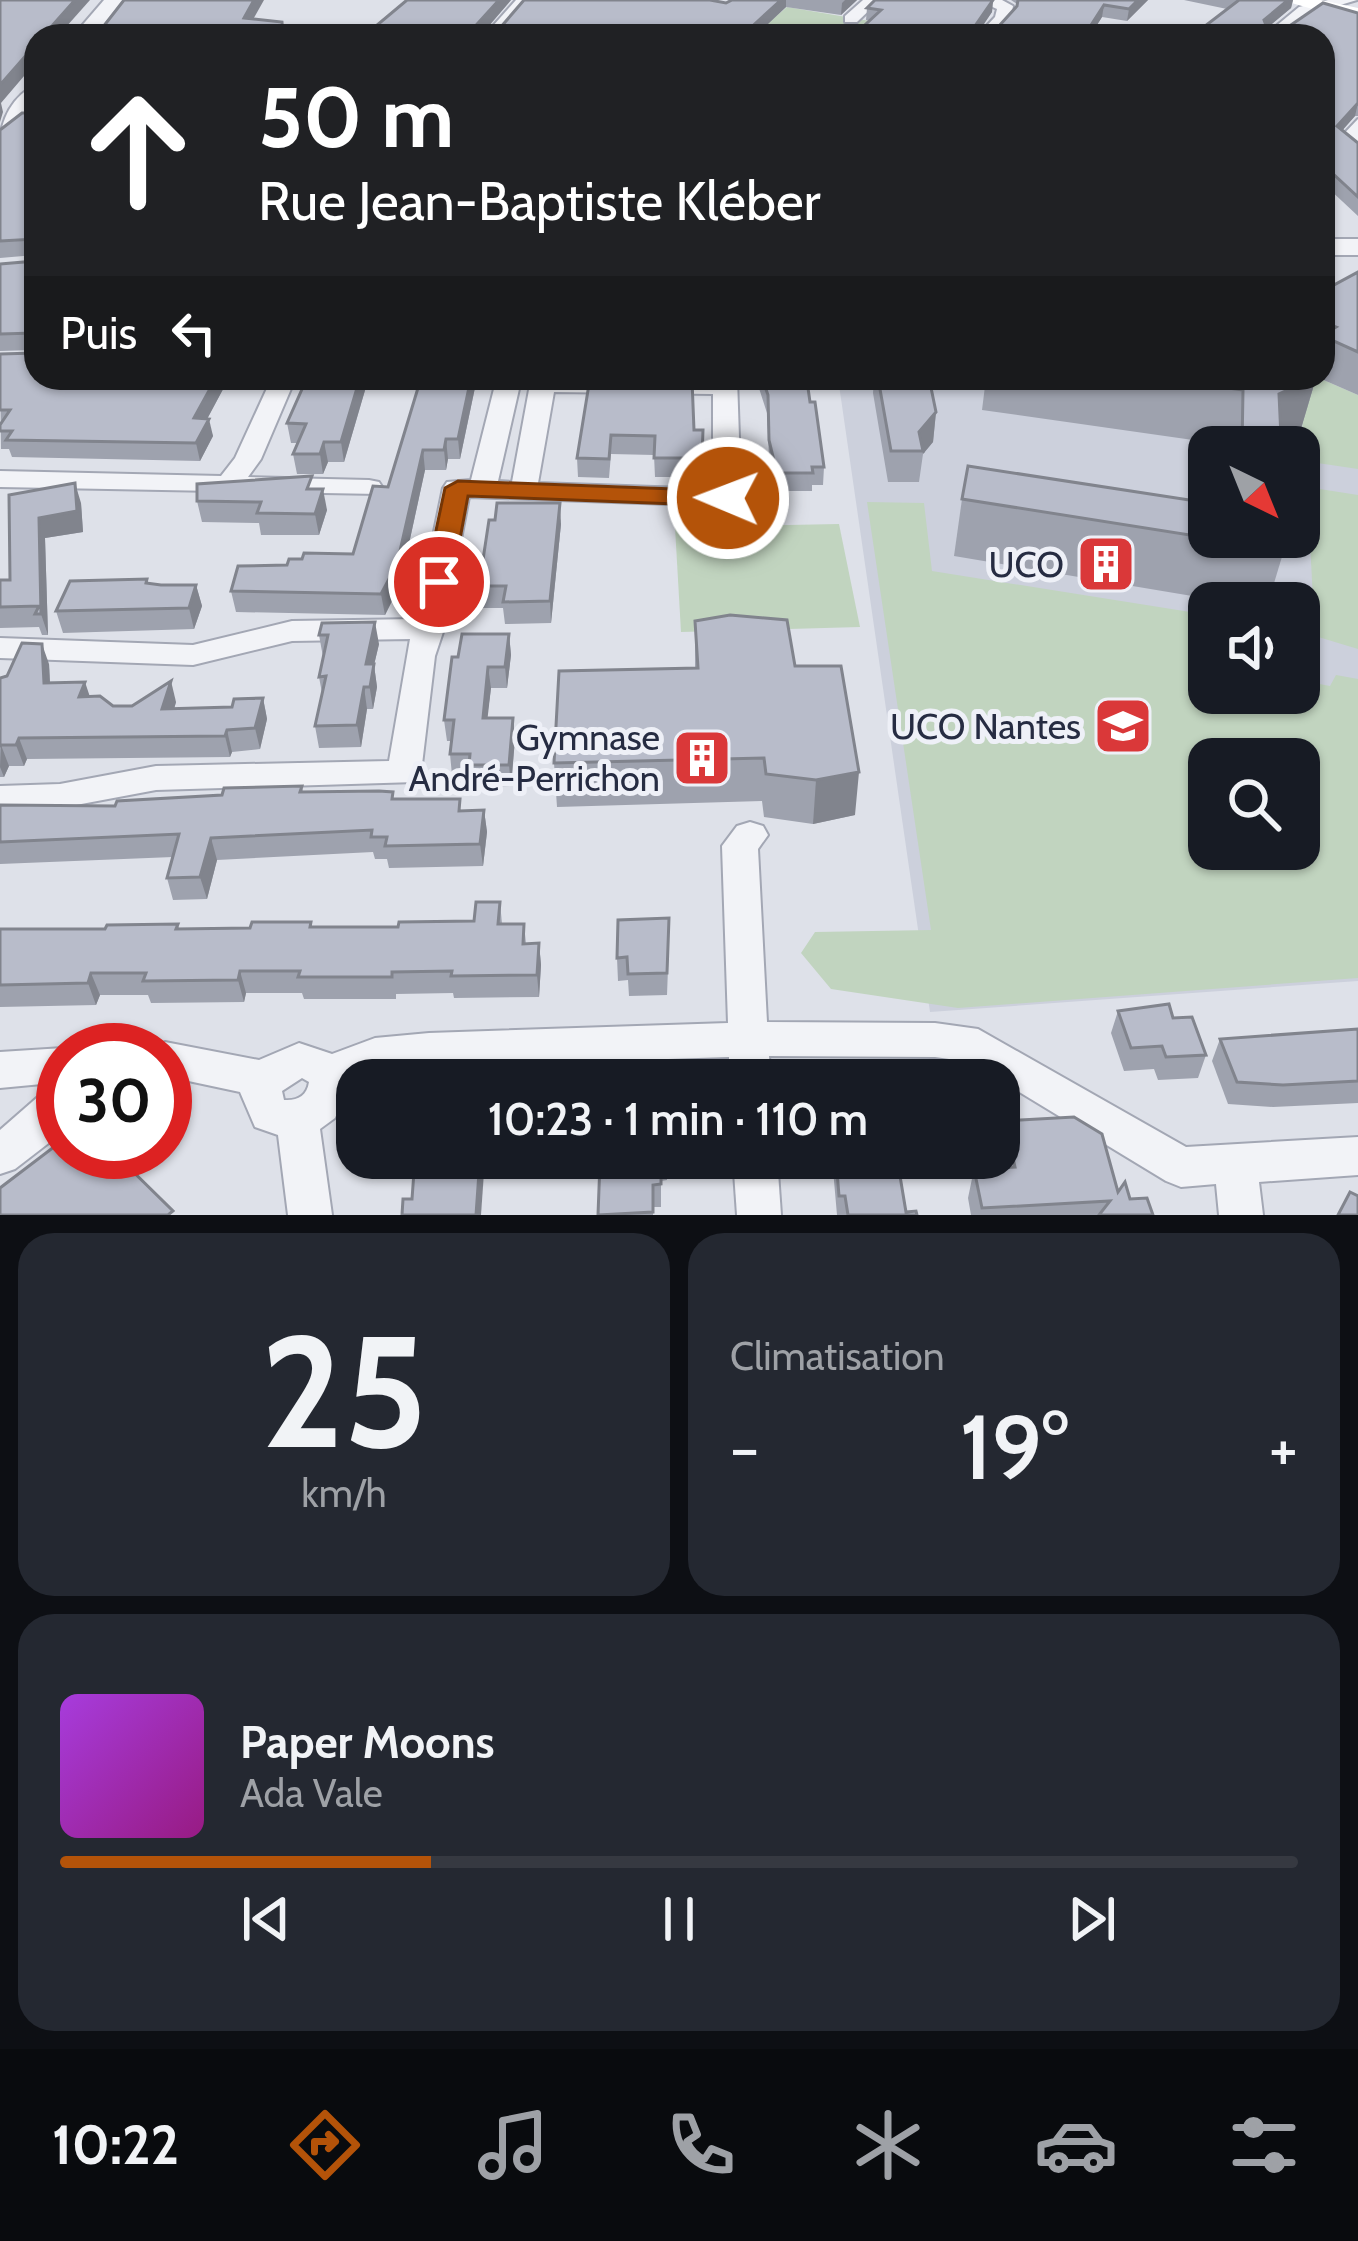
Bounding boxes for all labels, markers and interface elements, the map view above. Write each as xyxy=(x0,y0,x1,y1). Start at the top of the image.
text: 50 m xyxy=(258,66,454,168)
icon: ahead xyxy=(60,72,216,228)
text: Rue Jean-Baptiste Kléber xyxy=(258,168,821,234)
icon: left xyxy=(161,300,227,366)
text: Puis xyxy=(60,306,137,360)
north arrow xyxy=(1188,426,1320,558)
map controls xyxy=(1188,426,1320,870)
position arrow xyxy=(665,435,791,561)
pin xyxy=(388,531,490,633)
building icon: UCO xyxy=(1075,533,1137,595)
place label: UCO xyxy=(989,542,1064,586)
icon: arrive xyxy=(406,549,472,615)
button: sound xyxy=(1188,582,1320,714)
school or university icon: UCO Nantes xyxy=(1092,695,1154,757)
place label: UCO Nantes xyxy=(890,704,1081,748)
place label: Gymnase André-Perrichon xyxy=(408,715,660,800)
building icon: Gymnase André-Perrichon xyxy=(671,727,733,789)
button: search xyxy=(1188,738,1320,870)
speed limit sign: 30 xyxy=(36,1023,192,1179)
text: 10:23 · 1 min · 110 m xyxy=(488,1092,868,1146)
text: 25 xyxy=(261,1296,427,1486)
text: Climatisation xyxy=(730,1332,945,1380)
text: 19° xyxy=(960,1392,1068,1502)
text: − xyxy=(730,1407,759,1488)
text: + xyxy=(1269,1407,1298,1488)
text: km/h xyxy=(301,1469,387,1517)
text: Paper Moons xyxy=(240,1715,495,1769)
text: Ada Vale xyxy=(240,1769,383,1817)
icon: previous xyxy=(233,1886,299,1952)
icon: pause xyxy=(646,1886,712,1952)
icon: next xyxy=(1059,1886,1125,1952)
icon: directions xyxy=(283,2103,367,2187)
icon: music xyxy=(471,2103,555,2187)
icon: phone xyxy=(659,2103,743,2187)
icon: climate xyxy=(846,2103,930,2187)
icon: car xyxy=(1034,2103,1118,2187)
icon: filters xyxy=(1222,2103,1306,2187)
text: 10:22 xyxy=(52,2112,179,2178)

